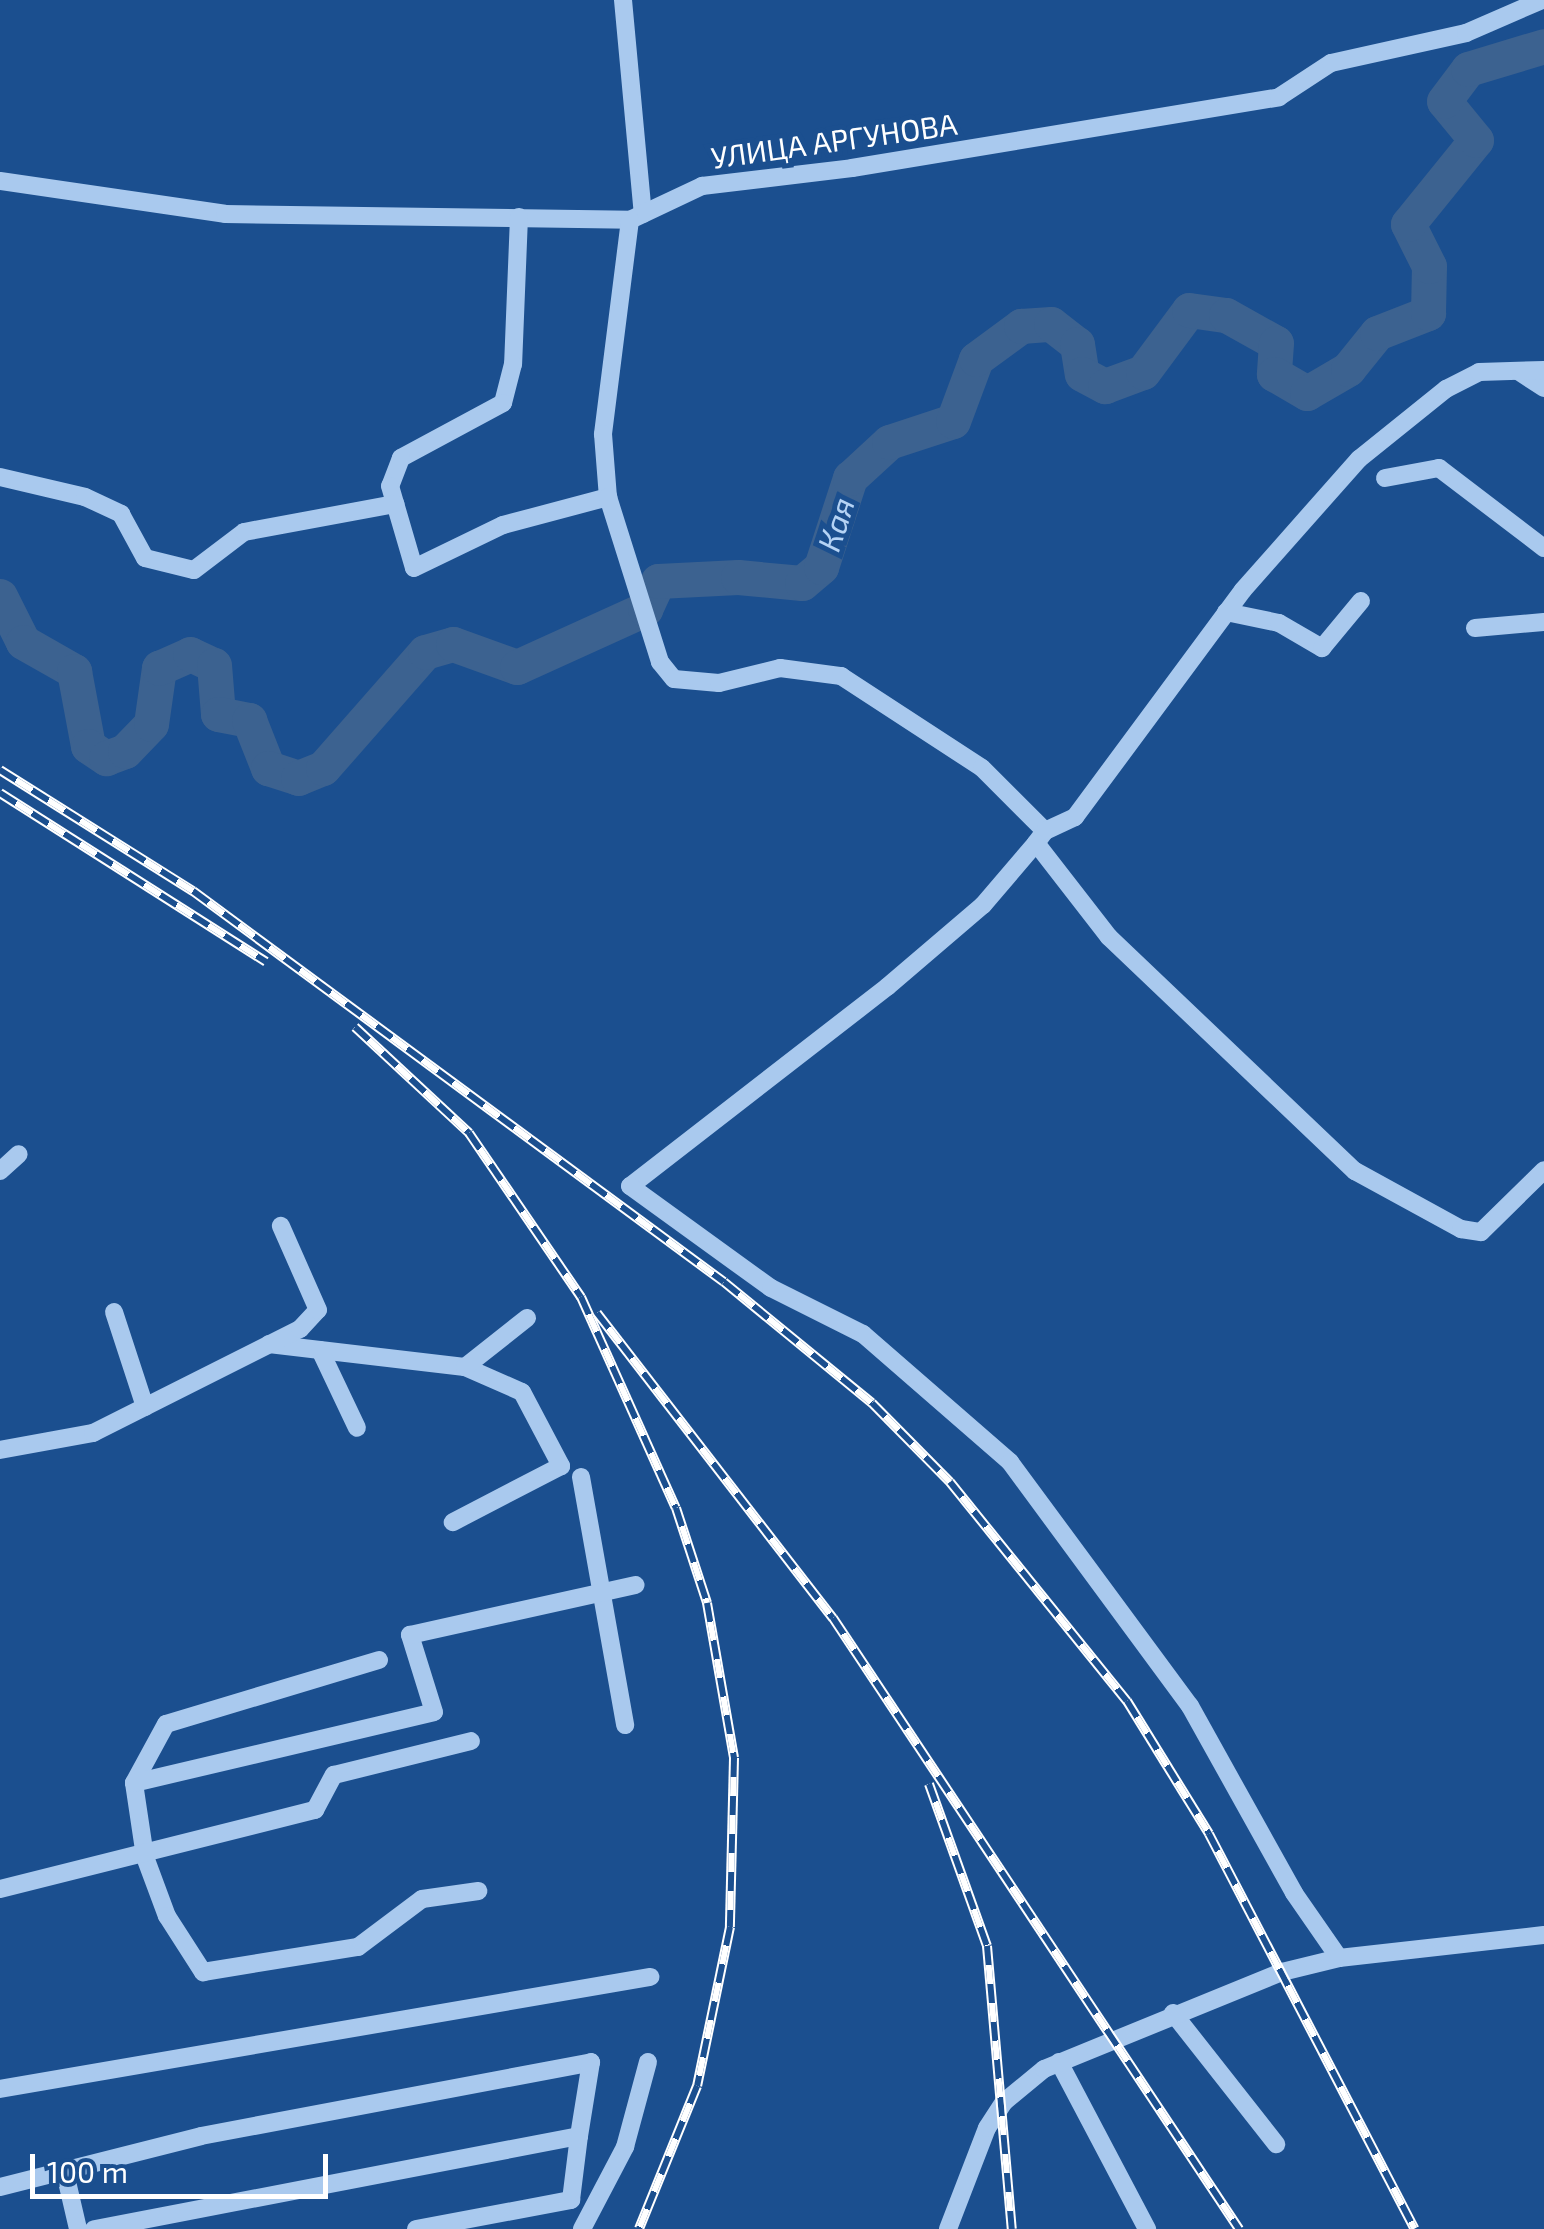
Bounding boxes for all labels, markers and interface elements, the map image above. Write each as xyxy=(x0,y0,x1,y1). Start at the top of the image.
street label: УЛИЦА АРГУНОВА xyxy=(709,105,959,175)
water label: Кая xyxy=(808,492,862,556)
scale bar xyxy=(35,2134,332,2196)
text: 100 m xyxy=(47,2153,128,2189)

